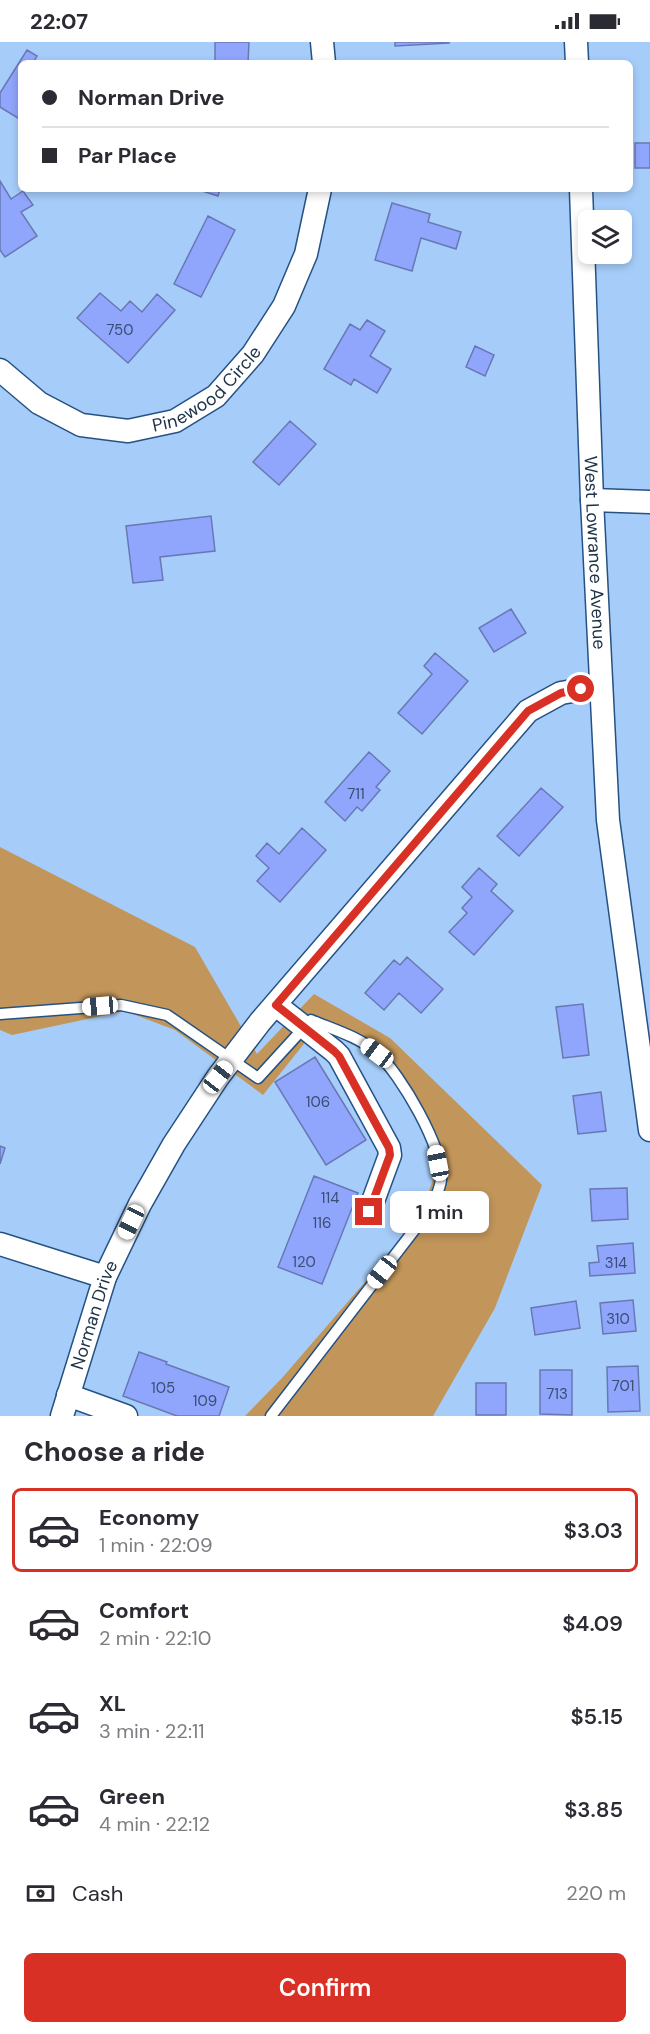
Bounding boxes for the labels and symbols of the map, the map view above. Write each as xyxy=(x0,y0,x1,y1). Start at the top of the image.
house number: 750 xyxy=(107,320,134,340)
street label: Pinewood Circle xyxy=(150,342,267,438)
street label: West Lowrance Avenue xyxy=(578,456,611,650)
route start xyxy=(567,675,594,702)
house number: 711 xyxy=(347,784,365,804)
car xyxy=(81,995,119,1017)
car xyxy=(357,1035,397,1071)
car xyxy=(200,1057,236,1097)
house number: 106 xyxy=(306,1092,330,1112)
car xyxy=(426,1144,450,1182)
house number: 114 xyxy=(321,1188,339,1208)
callout: 1 min xyxy=(390,1191,489,1233)
route end xyxy=(355,1198,382,1225)
car xyxy=(115,1202,147,1242)
house number: 116 xyxy=(313,1213,331,1233)
house number: 120 xyxy=(292,1252,316,1272)
car xyxy=(364,1252,400,1292)
house number: 314 xyxy=(605,1253,627,1273)
street label: Norman Drive xyxy=(65,1256,123,1372)
house number: 310 xyxy=(606,1309,630,1329)
house number: 701 xyxy=(612,1376,634,1396)
house number: 105 xyxy=(151,1378,175,1398)
house number: 713 xyxy=(546,1384,568,1404)
house number: 109 xyxy=(193,1391,217,1411)

